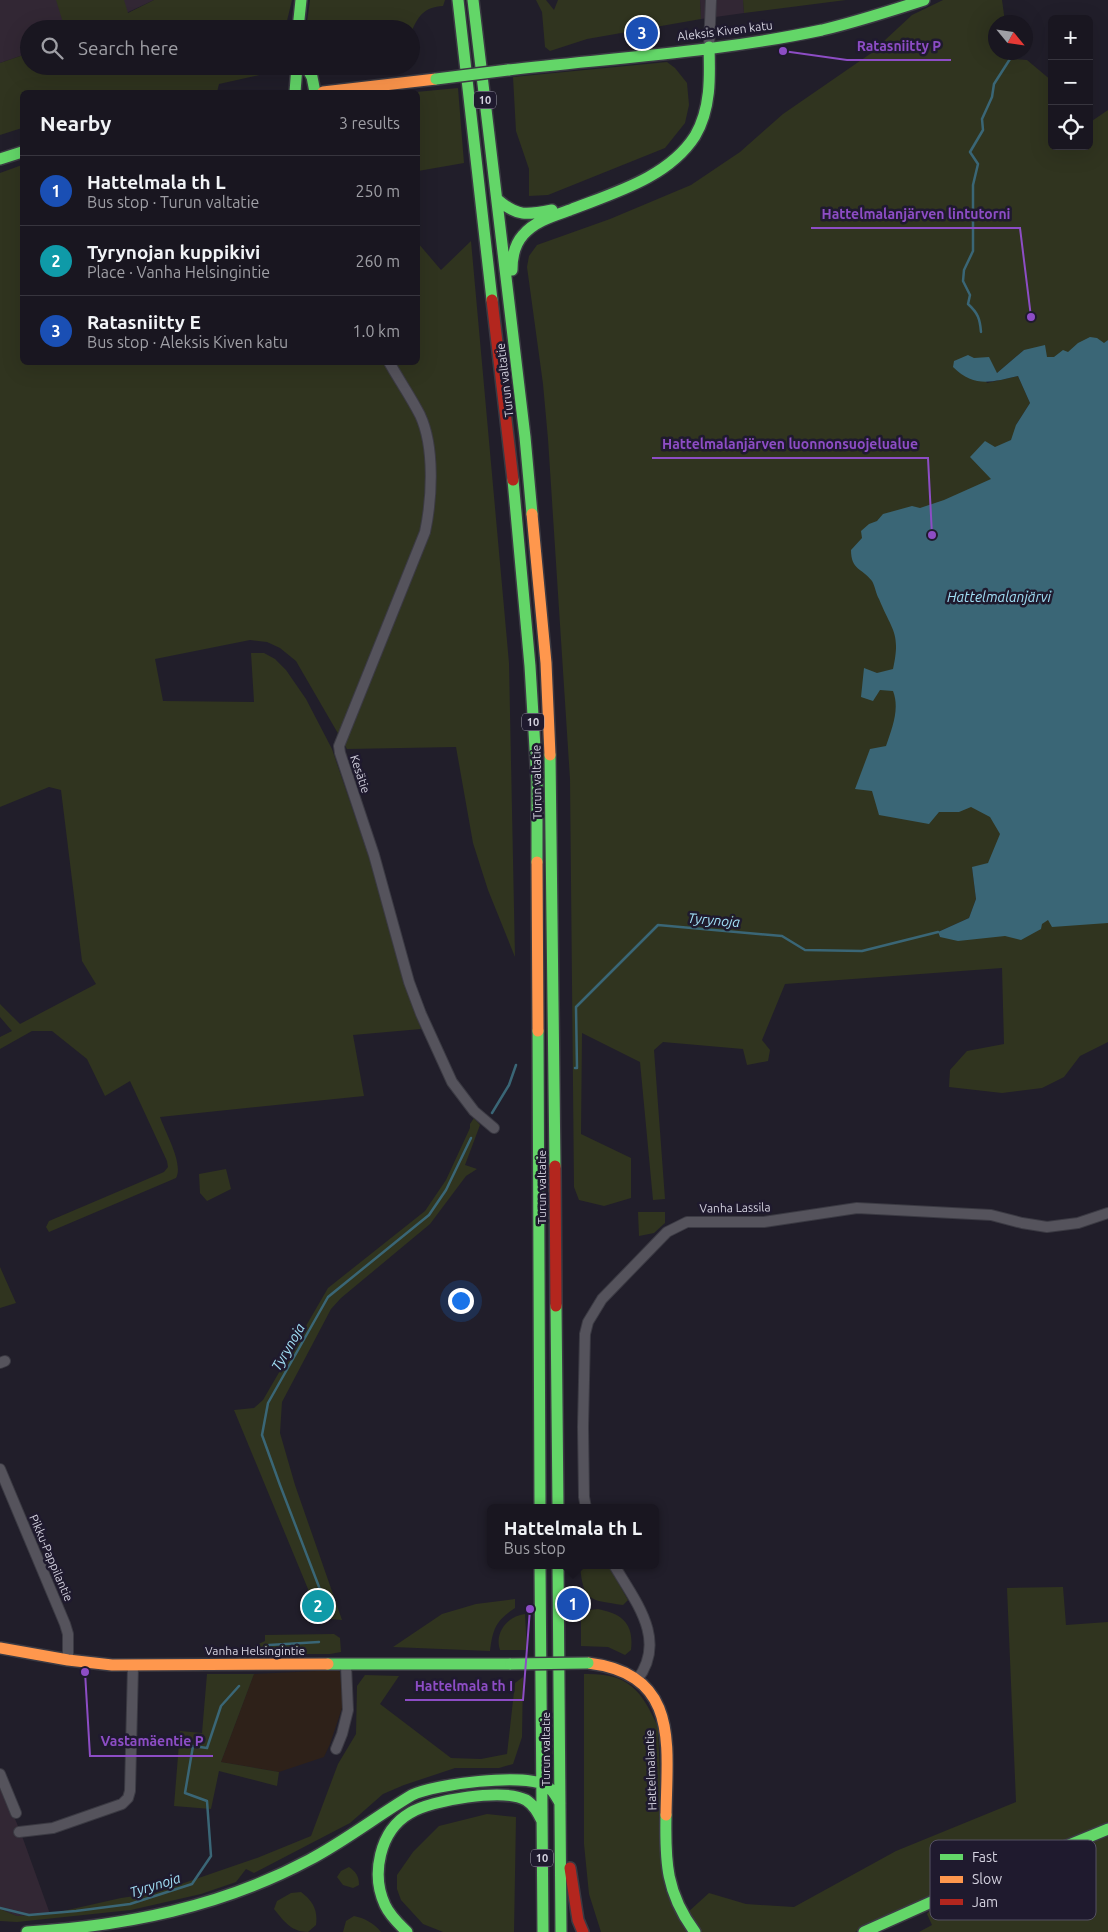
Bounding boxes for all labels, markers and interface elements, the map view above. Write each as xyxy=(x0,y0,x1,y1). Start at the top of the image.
pin: 3 xyxy=(626,14,658,52)
north arrow xyxy=(988,15,1033,60)
map controls xyxy=(1048,15,1093,150)
button: + xyxy=(1048,15,1093,60)
street label: Aleksis Kiven katu xyxy=(677,18,773,43)
search box xyxy=(20,20,420,75)
callout: Ratasniitty P xyxy=(847,31,951,60)
icon: search xyxy=(38,34,66,62)
text: Search here xyxy=(78,37,178,59)
text: Ratasniitty P xyxy=(857,38,941,54)
button: − xyxy=(1048,60,1093,105)
road number: 10 xyxy=(474,92,496,108)
button: locate xyxy=(1048,105,1093,150)
text: Nearby xyxy=(40,111,111,135)
text: 3 results xyxy=(339,114,400,132)
text: Hattelmala th L xyxy=(87,171,226,193)
text: 1 xyxy=(51,182,61,200)
text: 250 m xyxy=(355,182,400,200)
text: Bus stop · Turun valtatie xyxy=(87,193,259,211)
callout: Hattelmalanjärven lintutorni xyxy=(811,199,1020,228)
text: Hattelmalanjärven lintutorni xyxy=(822,206,1011,222)
text: Tyrynojan kuppikivi xyxy=(87,241,260,263)
text: 2 xyxy=(51,252,61,270)
text: 260 m xyxy=(355,252,400,270)
text: Place · Vanha Helsingintie xyxy=(87,263,270,281)
text: Ratasniitty E xyxy=(87,311,201,333)
text: 3 xyxy=(51,322,61,340)
text: 1.0 km xyxy=(352,322,400,340)
text: Bus stop · Aleksis Kiven katu xyxy=(87,333,288,351)
street label: Turun valtatie xyxy=(494,342,515,418)
callout: Hattelmalanjärven luonnonsuojelualue xyxy=(652,429,928,458)
text: Hattelmalanjärven luonnonsuojelualue xyxy=(662,436,918,452)
water label: Hattelmalanjärvi xyxy=(947,589,1051,605)
road number: 10 xyxy=(522,714,544,730)
street label: Turun valtatie xyxy=(529,745,544,819)
street label: Kesätie xyxy=(348,753,373,795)
water label: Tyrynoja xyxy=(687,910,741,930)
street label: Turun valtatie xyxy=(535,1150,548,1224)
street label: Vanha Lassila xyxy=(699,1200,771,1215)
your location xyxy=(448,1288,474,1314)
water label: Tyrynoja xyxy=(268,1320,308,1374)
popup xyxy=(487,1504,659,1569)
street label: Pikku-Pappilantie xyxy=(27,1512,76,1603)
text: Hattelmala th L xyxy=(504,1517,642,1539)
text: Bus stop xyxy=(504,1539,566,1557)
pin: 1 xyxy=(557,1585,589,1623)
pin: 2 xyxy=(302,1587,334,1625)
street label: Vanha Helsingintie xyxy=(205,1644,305,1657)
callout: Hattelmala th I xyxy=(405,1671,523,1700)
text: Hattelmala th I xyxy=(415,1678,513,1694)
street label: Turun valtatie xyxy=(539,1712,552,1786)
callout: Vastamäentie P xyxy=(90,1727,213,1756)
street label: Hattelmalantie xyxy=(643,1729,658,1811)
text: Vastamäentie P xyxy=(100,1733,204,1749)
legend xyxy=(930,1840,1096,1920)
text: Fast xyxy=(972,1849,998,1865)
road number: 10 xyxy=(531,1850,553,1866)
water label: Tyrynoja xyxy=(128,1870,183,1900)
text: Slow xyxy=(972,1871,1002,1887)
text: Jam xyxy=(972,1894,998,1910)

